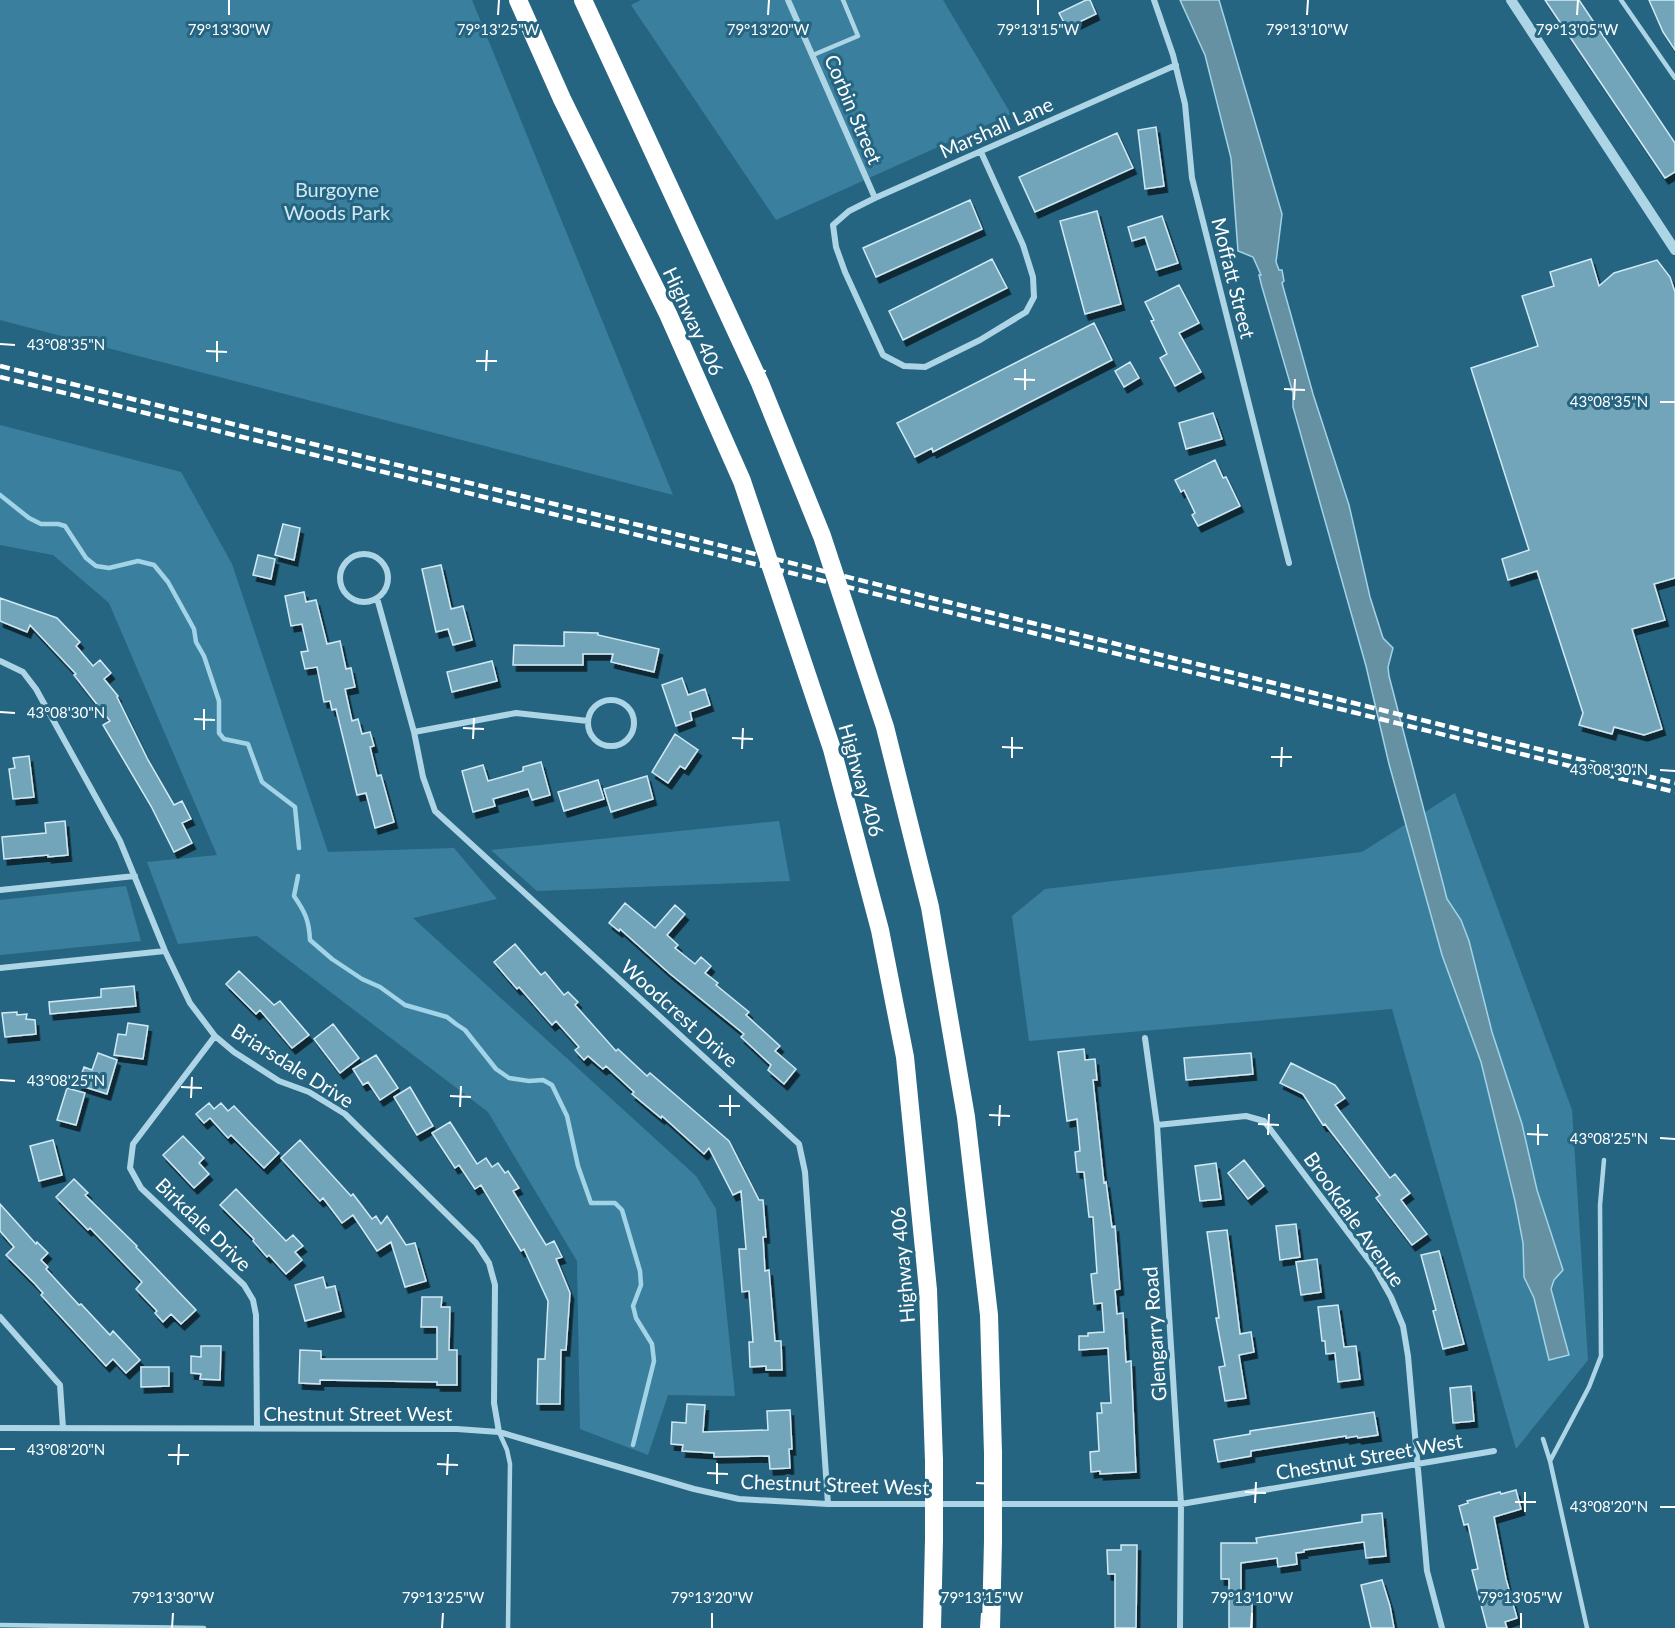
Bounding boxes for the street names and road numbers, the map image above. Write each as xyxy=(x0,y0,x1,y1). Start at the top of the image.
street label: Corbin Street xyxy=(820,51,888,167)
street label: Marshall Lane xyxy=(936,91,1056,163)
street label: Moffatt Street xyxy=(1207,215,1261,341)
street label: Highway 406 xyxy=(659,263,729,379)
street label: Highway 406 xyxy=(834,721,890,839)
street label: Woodcrest Drive xyxy=(617,954,743,1072)
street label: Briarsdale Drive xyxy=(227,1018,359,1112)
street label: Brookdale Avenue xyxy=(1300,1147,1410,1291)
street label: Birkdale Drive xyxy=(151,1172,257,1276)
street label: Highway 406 xyxy=(885,1206,919,1324)
street label: Glengarry Road xyxy=(1137,1266,1171,1402)
street label: Chestnut Street West xyxy=(264,1401,453,1425)
street label: Chestnut Street West xyxy=(1274,1428,1464,1484)
street label: Chestnut Street West xyxy=(740,1469,930,1499)

